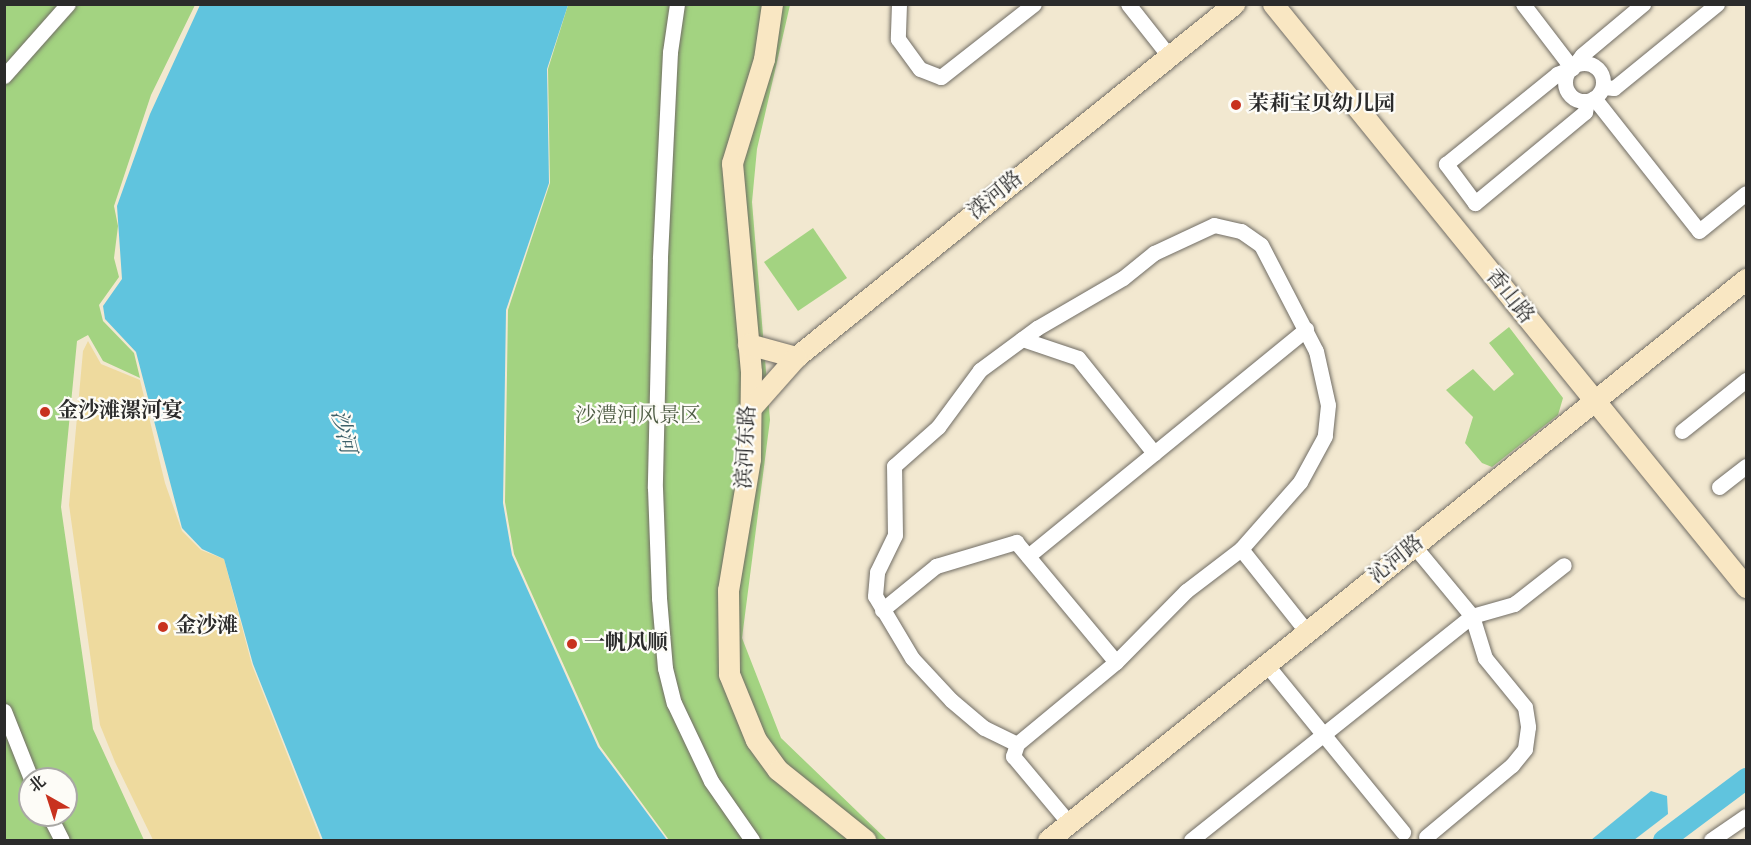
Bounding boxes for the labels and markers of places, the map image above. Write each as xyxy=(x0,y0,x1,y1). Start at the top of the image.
place label: 茉莉宝贝幼儿园 xyxy=(1248,92,1395,118)
marker: 茉莉宝贝幼儿园 xyxy=(1229,98,1243,112)
place label: 金沙滩漯河宴 xyxy=(57,399,183,425)
marker: 金沙滩漯河宴 xyxy=(38,405,52,419)
place label: 金沙滩 xyxy=(175,614,238,640)
marker: 金沙滩 xyxy=(156,620,170,634)
place label: 一帆风顺 xyxy=(584,631,668,657)
marker: 一帆风顺 xyxy=(565,637,579,651)

